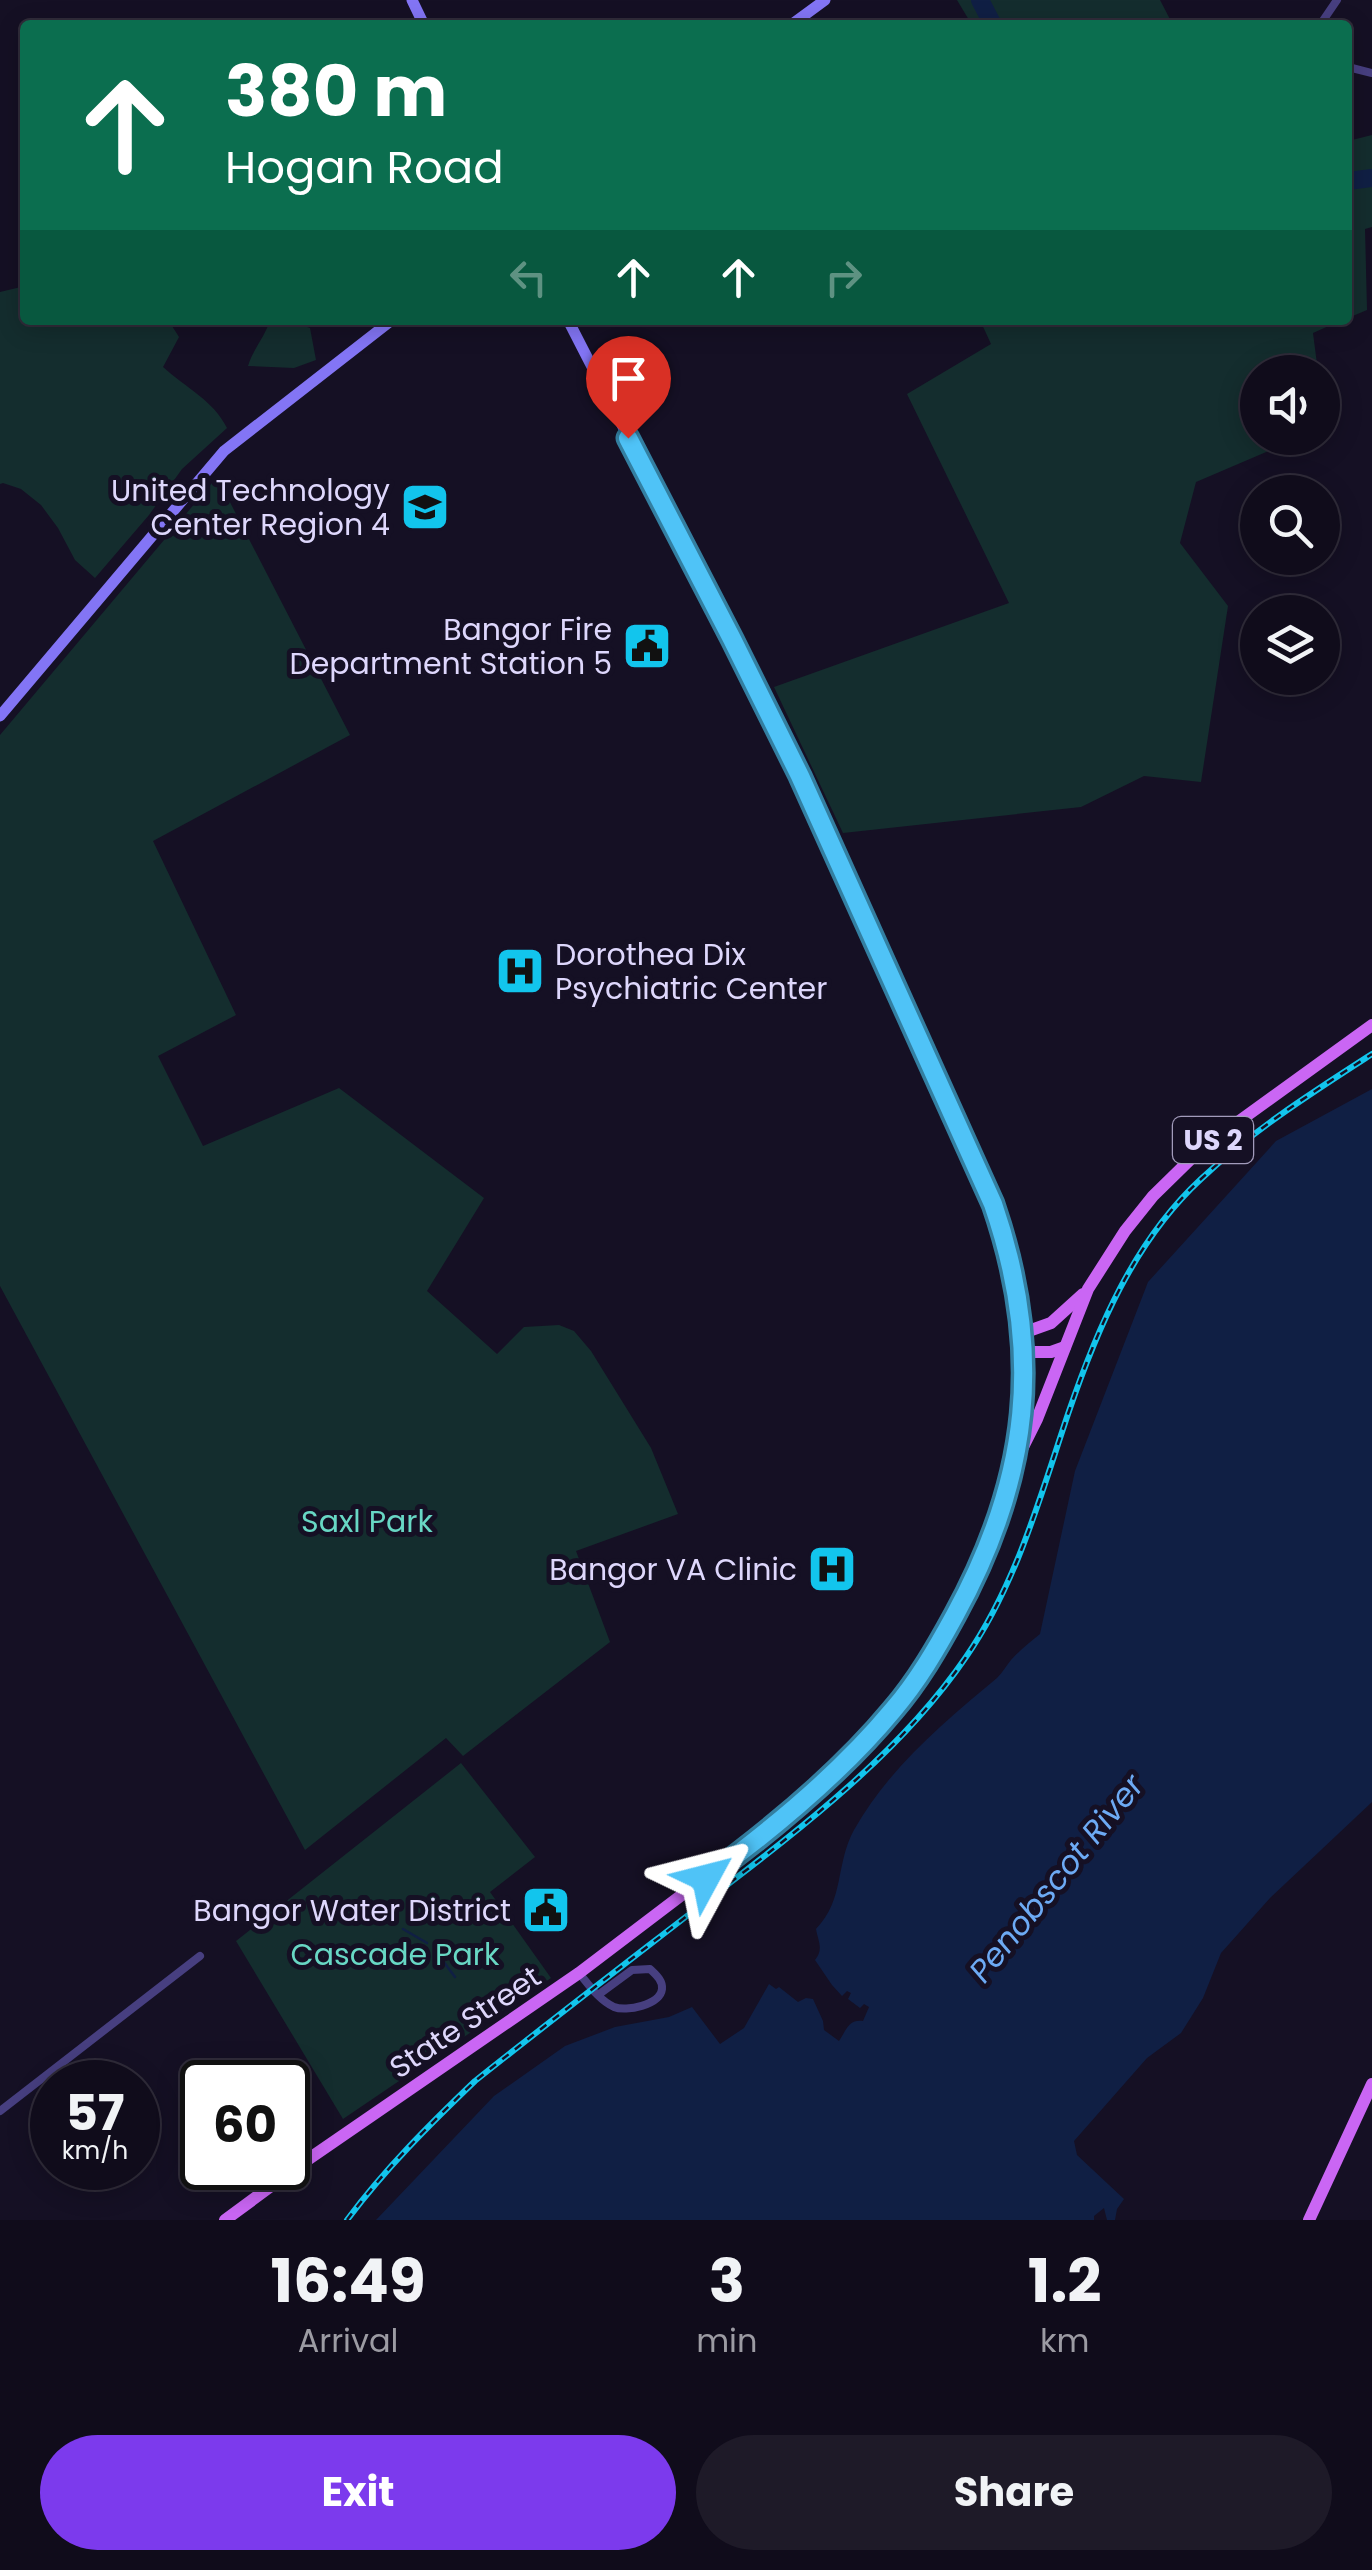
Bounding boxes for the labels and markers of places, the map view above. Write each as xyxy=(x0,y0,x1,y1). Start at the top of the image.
pin xyxy=(586,336,671,439)
place label: United Technology Center Region 4 xyxy=(111,469,390,546)
school or university icon: United Technology Center Region 4 xyxy=(399,481,451,533)
place label: Bangor Fire Department Station 5 xyxy=(290,608,612,685)
public building icon: Bangor Fire Department Station 5 xyxy=(621,620,673,672)
place label: Dorothea Dix Psychiatric Center xyxy=(555,933,827,1010)
hospital icon: Dorothea Dix Psychiatric Center xyxy=(494,945,546,997)
hospital icon: Bangor VA Clinic xyxy=(806,1543,858,1595)
place label: Bangor VA Clinic xyxy=(549,1548,797,1591)
public building icon: Bangor Water District xyxy=(520,1884,572,1936)
place label: Bangor Water District xyxy=(193,1889,511,1932)

